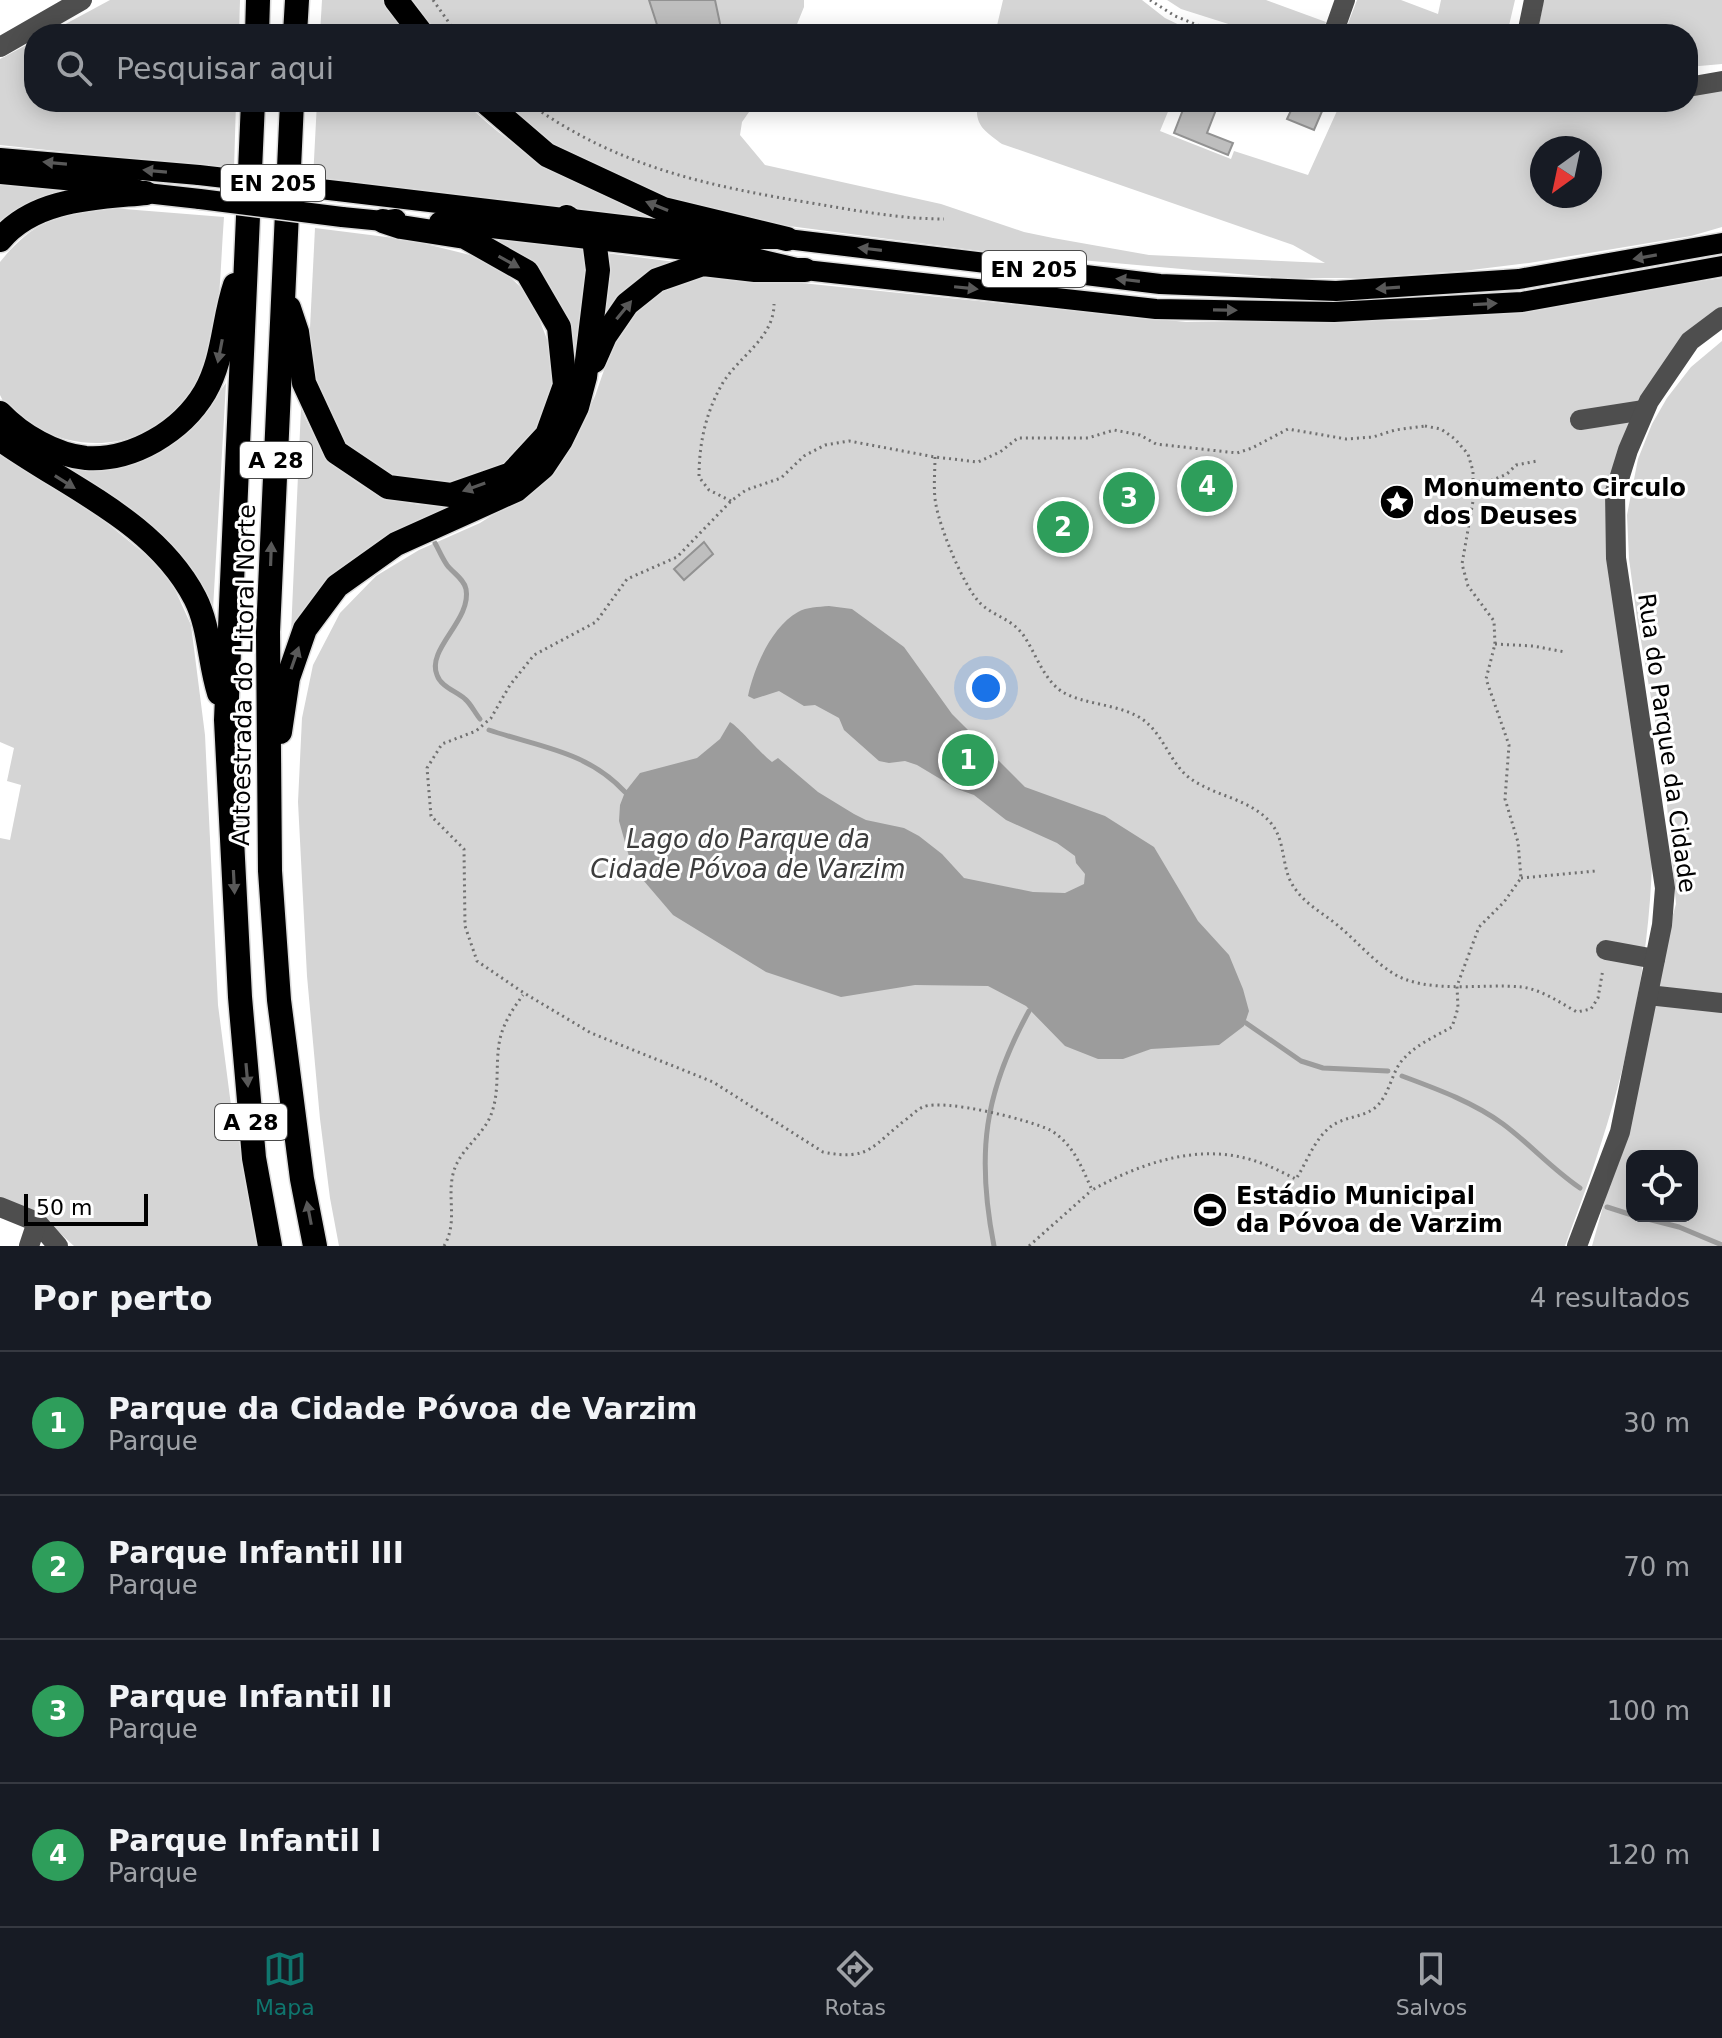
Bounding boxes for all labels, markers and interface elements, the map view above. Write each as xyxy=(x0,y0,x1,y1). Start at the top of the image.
search box xyxy=(24,24,1698,112)
icon: search xyxy=(52,46,96,90)
text: Pesquisar aqui xyxy=(116,51,334,86)
north arrow xyxy=(1530,136,1602,208)
one-way arrow xyxy=(42,156,67,169)
one-way arrow xyxy=(142,164,167,177)
road number: EN 205 xyxy=(221,165,325,201)
one-way arrow xyxy=(645,199,669,212)
one-way arrow xyxy=(857,242,882,255)
road number: EN 205 xyxy=(982,251,1086,287)
one-way arrow xyxy=(1633,252,1658,264)
one-way arrow xyxy=(498,255,520,269)
one-way arrow xyxy=(1115,274,1140,287)
one-way arrow xyxy=(954,281,979,294)
one-way arrow xyxy=(1375,282,1400,295)
one-way arrow xyxy=(1473,297,1498,310)
one-way arrow xyxy=(615,300,631,320)
one-way arrow xyxy=(1213,304,1238,316)
one-way arrow xyxy=(213,339,225,364)
road number: A 28 xyxy=(240,442,312,478)
pin: 4 xyxy=(1181,456,1233,516)
pin: 3 xyxy=(1103,468,1155,528)
place label: Monumento Circulo dos Deuses xyxy=(1423,474,1686,530)
one-way arrow xyxy=(54,475,76,489)
one-way arrow xyxy=(462,481,486,494)
place icon: Monumento Circulo dos Deuses xyxy=(1378,483,1416,521)
pin: 2 xyxy=(1037,497,1089,557)
street label: Autoestrada do Litoral Norte xyxy=(227,504,261,846)
one-way arrow xyxy=(265,541,278,566)
street label: Rua do Parque da Cidade xyxy=(1632,592,1702,894)
one-way arrow xyxy=(289,646,301,670)
your location xyxy=(966,668,1006,708)
pin: 1 xyxy=(942,730,994,790)
water label: Lago do Parque da Cidade Póvoa de Varzim xyxy=(590,824,906,884)
one-way arrow xyxy=(227,870,240,895)
one-way arrow xyxy=(240,1063,253,1088)
road number: A 28 xyxy=(215,1104,287,1140)
map controls xyxy=(1626,1150,1698,1222)
button: locate xyxy=(1626,1150,1698,1222)
place label: Estádio Municipal da Póvoa de Varzim xyxy=(1236,1182,1503,1238)
scale bar xyxy=(24,1190,148,1226)
sports icon: Estádio Municipal da Póvoa de Varzim xyxy=(1191,1191,1229,1229)
text: 50 m xyxy=(36,1195,92,1220)
one-way arrow xyxy=(302,1200,314,1225)
text: Por perto xyxy=(32,1278,213,1318)
text: 4 resultados xyxy=(1530,1283,1690,1313)
text: Parque da Cidade Póvoa de Varzim xyxy=(108,1391,698,1426)
text: 1 xyxy=(49,1408,67,1438)
text: 30 m xyxy=(1623,1408,1690,1438)
text: Parque xyxy=(108,1426,198,1456)
text: Parque Infantil III xyxy=(108,1535,404,1570)
text: 2 xyxy=(49,1552,67,1582)
text: 70 m xyxy=(1623,1552,1690,1582)
text: Parque xyxy=(108,1570,198,1600)
text: Parque Infantil II xyxy=(108,1679,393,1714)
text: 3 xyxy=(49,1696,67,1726)
text: 100 m xyxy=(1607,1696,1690,1726)
text: Parque xyxy=(108,1714,198,1744)
text: Parque Infantil I xyxy=(108,1823,382,1858)
text: 4 xyxy=(49,1840,67,1870)
text: 120 m xyxy=(1607,1840,1690,1870)
text: Parque xyxy=(108,1858,198,1888)
tab: Mapa xyxy=(255,1947,315,2020)
tab: Rotas xyxy=(825,1947,886,2020)
tab: Salvos xyxy=(1396,1947,1467,2020)

